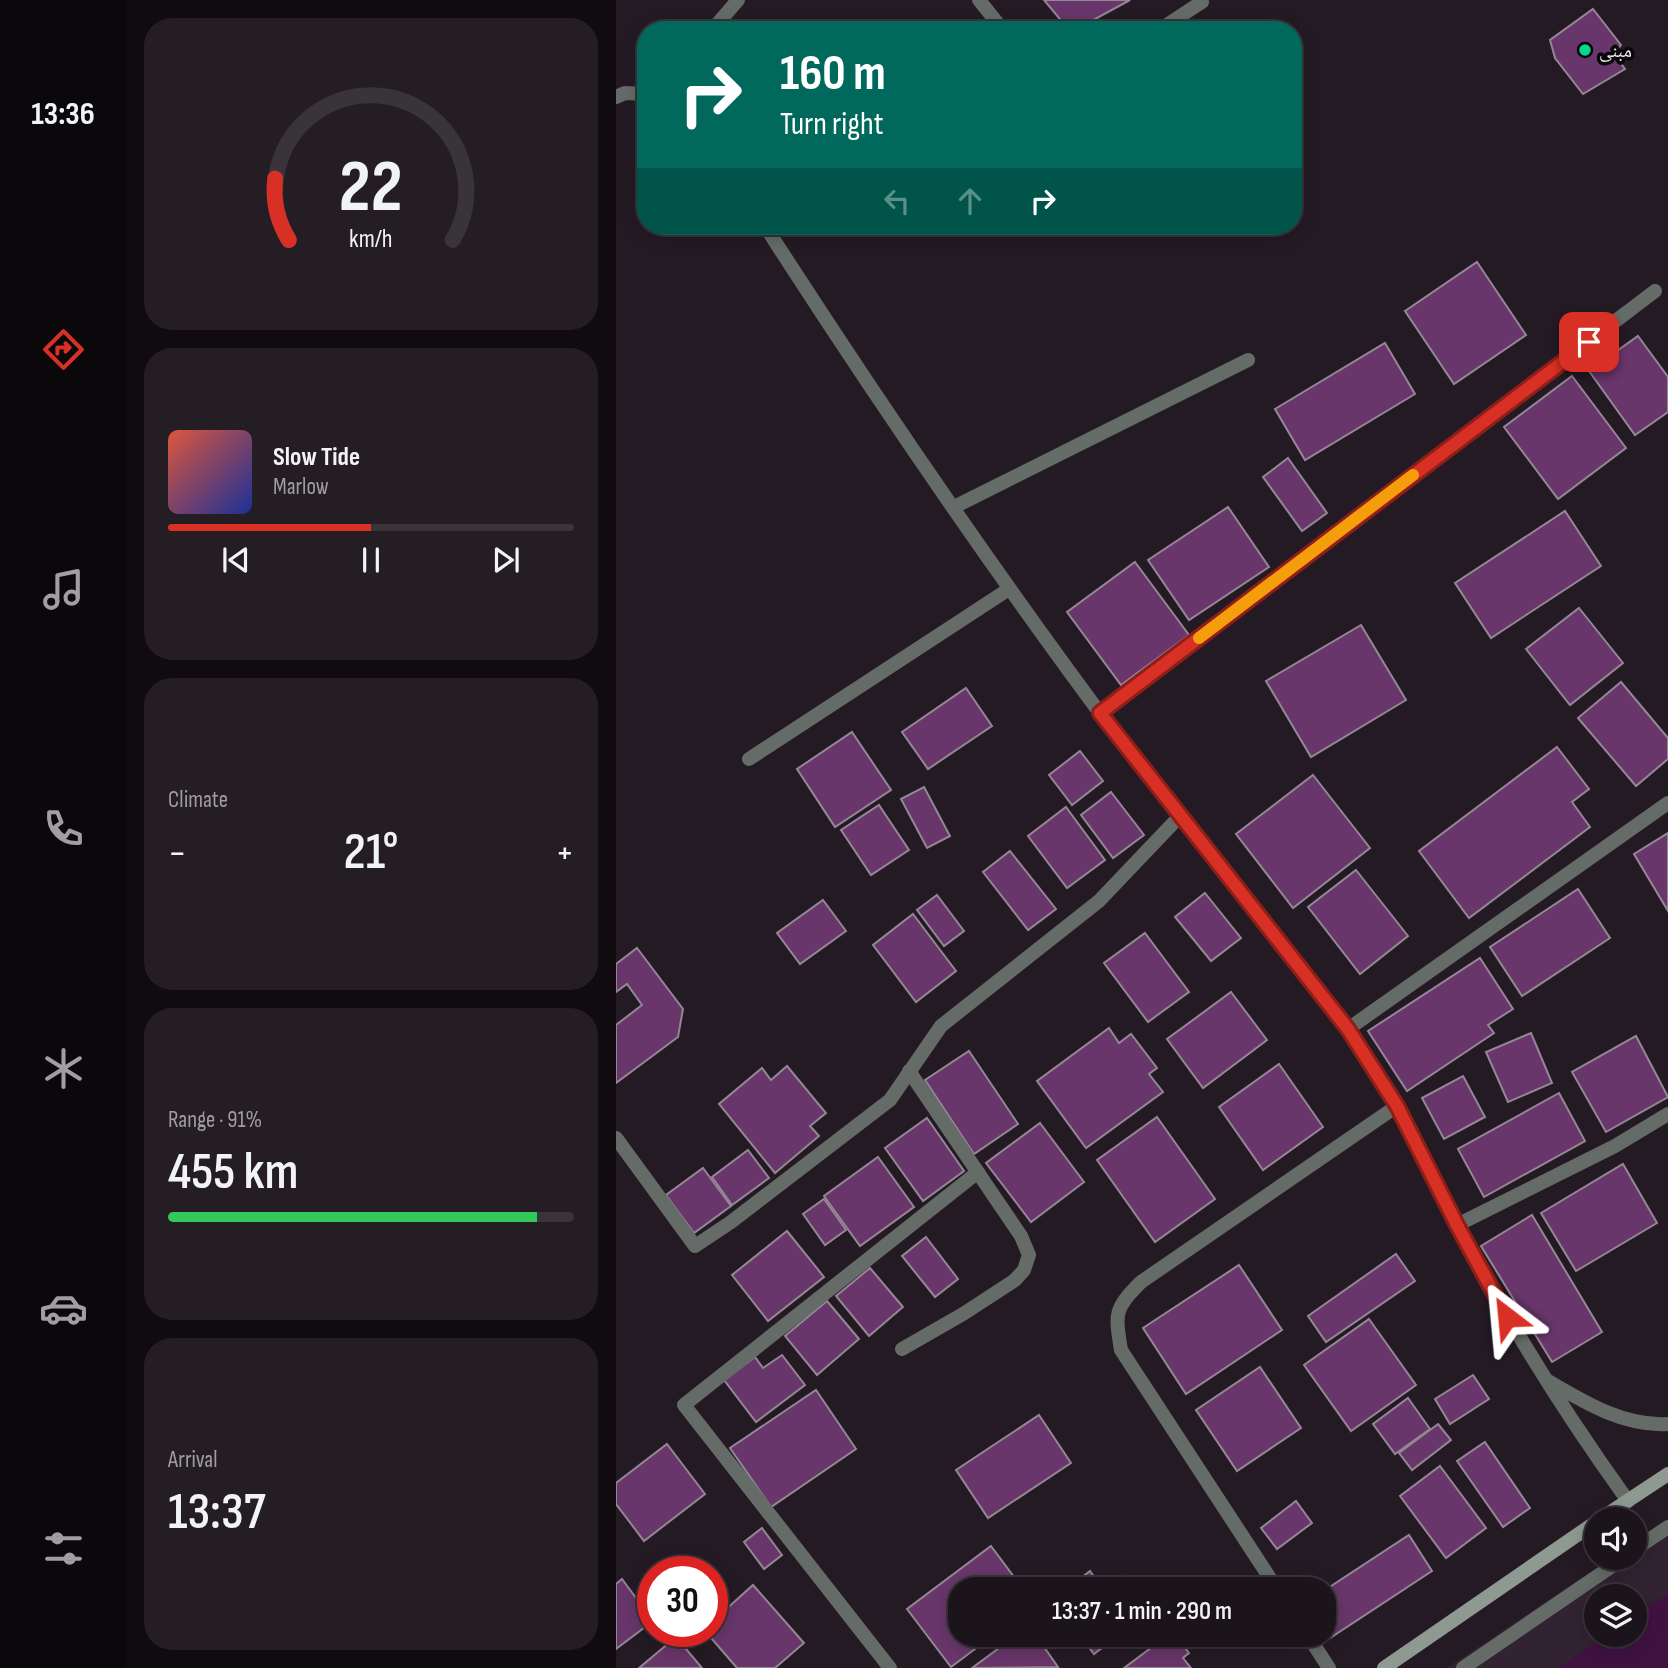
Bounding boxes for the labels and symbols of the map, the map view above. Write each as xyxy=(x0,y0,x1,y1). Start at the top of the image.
place label: مبنى xyxy=(1599,40,1632,63)
marker: مبنى xyxy=(1577,42,1593,58)
pin xyxy=(1559,312,1619,372)
position arrow xyxy=(1470,1280,1544,1354)
speed limit sign: 30 xyxy=(637,1556,728,1647)

